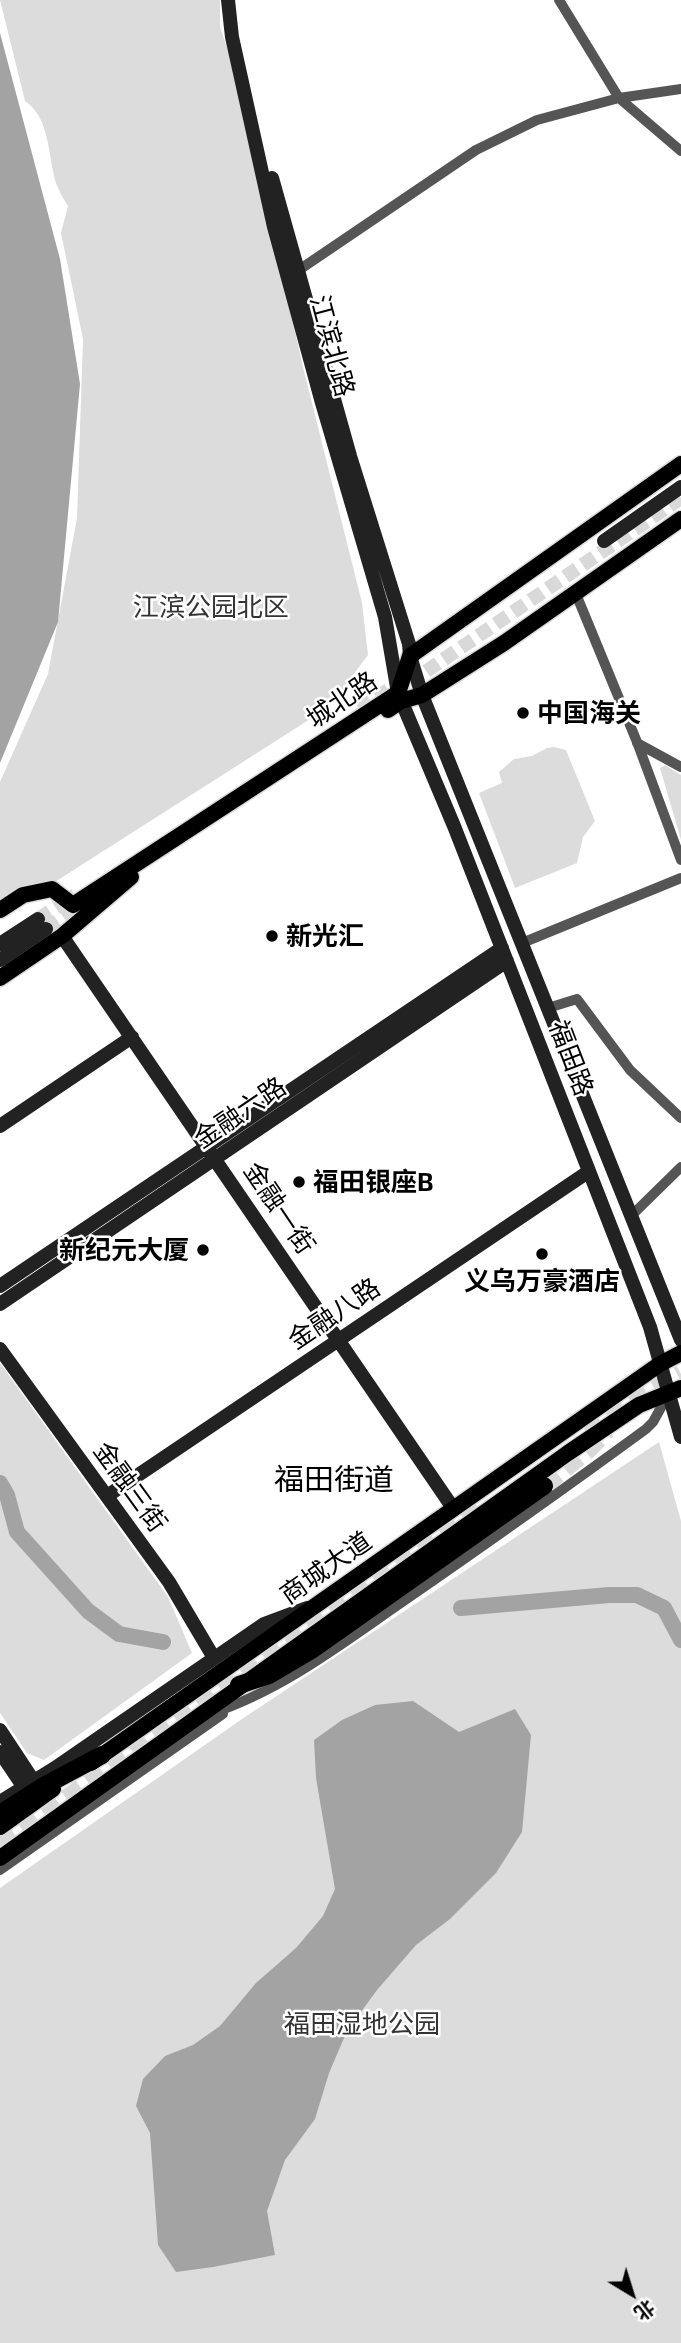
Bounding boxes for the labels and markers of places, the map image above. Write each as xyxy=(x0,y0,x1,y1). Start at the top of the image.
place label: 中国海关 xyxy=(537,697,641,729)
marker: 中国海关 xyxy=(515,705,531,721)
place label: 新光汇 xyxy=(286,920,364,952)
marker: 新光汇 xyxy=(264,928,280,944)
place label: 福田银座B xyxy=(313,1166,434,1198)
marker: 福田银座B xyxy=(291,1174,307,1190)
place label: 新纪元大厦 xyxy=(59,1234,189,1266)
marker: 新纪元大厦 xyxy=(195,1242,211,1258)
marker: 义乌万豪酒店 xyxy=(534,1246,550,1262)
place label: 义乌万豪酒店 xyxy=(464,1265,620,1297)

